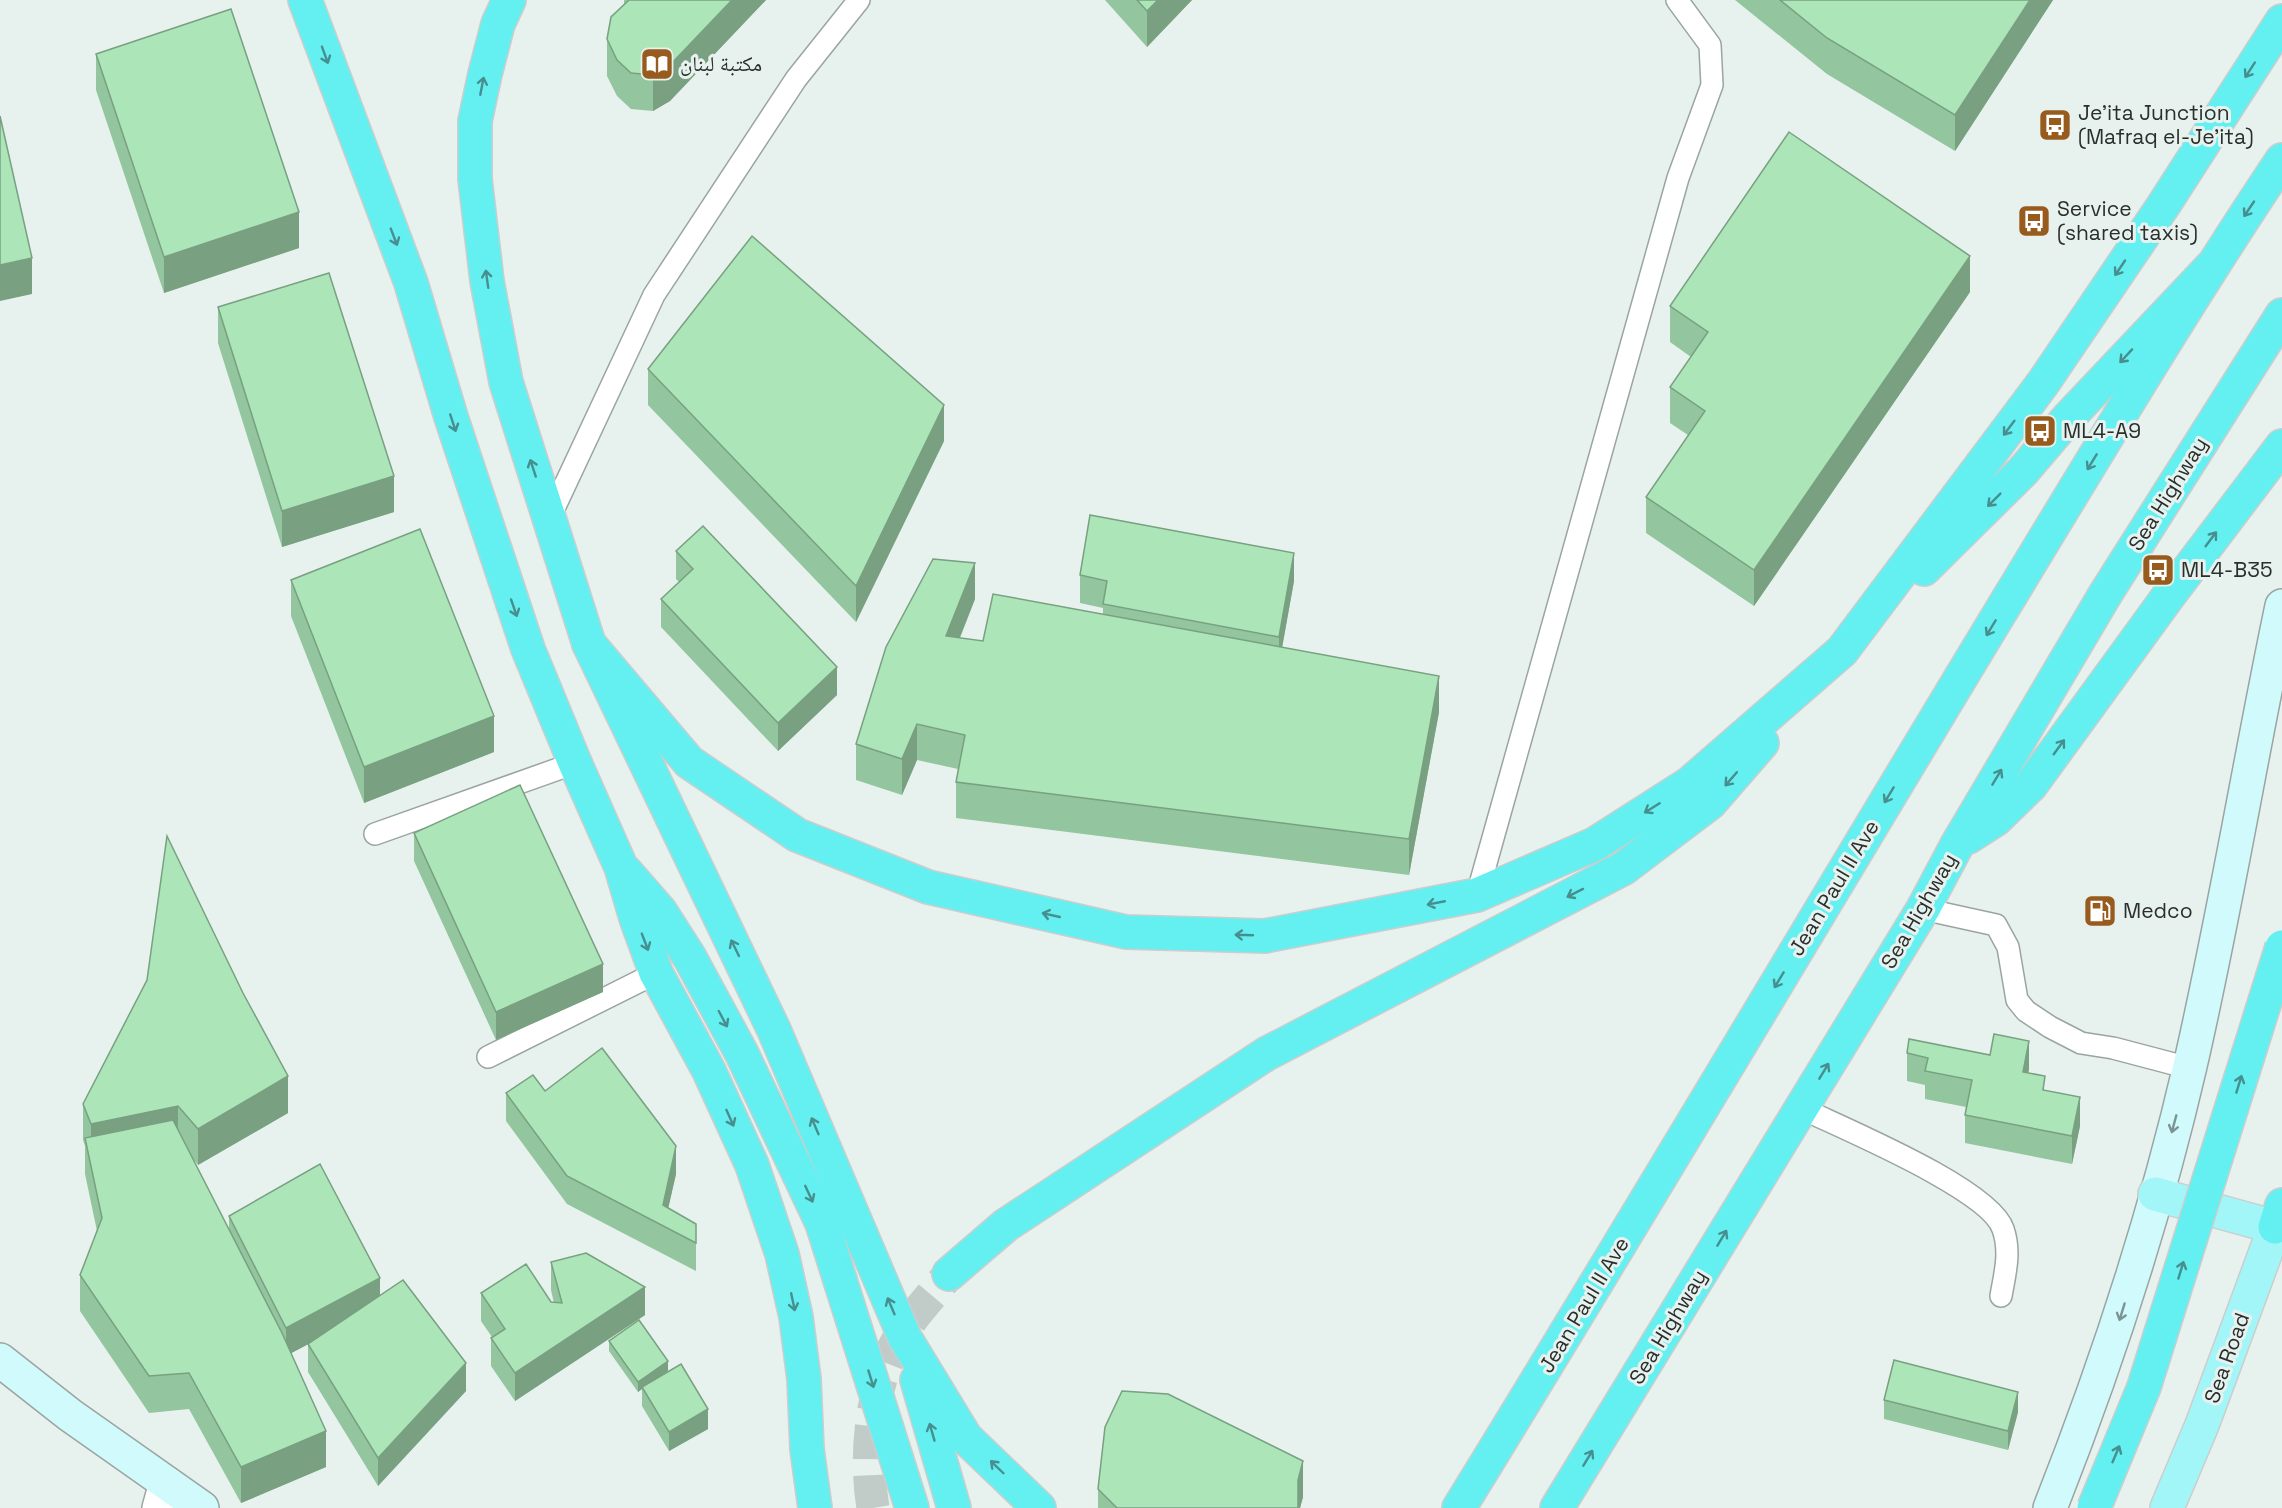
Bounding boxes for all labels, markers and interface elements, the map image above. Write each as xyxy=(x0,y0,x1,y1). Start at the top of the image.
one-way arrow xyxy=(321,45,332,64)
library icon: مكتبة لبنان xyxy=(639,46,675,82)
place label: مكتبة لبنان xyxy=(680,50,762,77)
one-way arrow xyxy=(2244,61,2256,78)
one-way arrow xyxy=(477,76,488,96)
place label: Je'ita Junction (Mafraq el-Je'ita) xyxy=(2078,99,2254,150)
bus stop icon: Je'ita Junction (Mafraq el-Je'ita) xyxy=(2037,107,2073,143)
place label: Service (shared taxis) xyxy=(2057,195,2198,246)
one-way arrow xyxy=(2243,200,2255,217)
bus stop icon: Service (shared taxis) xyxy=(2016,203,2052,239)
one-way arrow xyxy=(389,228,400,246)
one-way arrow xyxy=(2114,260,2127,277)
one-way arrow xyxy=(482,270,493,290)
one-way arrow xyxy=(2119,349,2133,364)
one-way arrow xyxy=(448,413,459,432)
bus stop icon: ML4-A9 xyxy=(2022,413,2058,449)
place label: ML4-A9 xyxy=(2063,417,2141,444)
one-way arrow xyxy=(2003,420,2015,436)
street label: Sea Highway xyxy=(2122,432,2213,556)
one-way arrow xyxy=(2086,453,2098,470)
one-way arrow xyxy=(527,459,538,478)
one-way arrow xyxy=(1987,492,2002,507)
one-way arrow xyxy=(2205,532,2218,548)
bus stop icon: ML4-B35 xyxy=(2140,552,2176,588)
place label: ML4-B35 xyxy=(2181,556,2272,583)
one-way arrow xyxy=(509,598,520,617)
one-way arrow xyxy=(1984,619,1996,636)
one-way arrow xyxy=(2052,740,2065,756)
one-way arrow xyxy=(1992,769,2004,786)
one-way arrow xyxy=(1724,771,1738,786)
one-way arrow xyxy=(1883,786,1895,803)
one-way arrow xyxy=(1643,802,1660,815)
street label: Jean Paul II Ave xyxy=(1782,815,1885,961)
street label: Sea Highway xyxy=(1875,848,1963,973)
one-way arrow xyxy=(1567,887,1584,899)
fuel station icon: Medco xyxy=(2082,893,2118,929)
place label: Medco xyxy=(2123,897,2193,924)
one-way arrow xyxy=(1427,898,1447,909)
one-way arrow xyxy=(1042,909,1062,920)
one-way arrow xyxy=(1235,930,1255,941)
one-way arrow xyxy=(640,933,651,951)
one-way arrow xyxy=(728,940,740,958)
one-way arrow xyxy=(1772,971,1784,988)
one-way arrow xyxy=(717,1010,729,1027)
one-way arrow xyxy=(1818,1063,1830,1080)
one-way arrow xyxy=(2234,1075,2245,1094)
one-way arrow xyxy=(725,1108,736,1126)
one-way arrow xyxy=(2168,1114,2179,1133)
one-way arrow xyxy=(809,1117,820,1136)
one-way arrow xyxy=(803,1185,815,1203)
one-way arrow xyxy=(1717,1230,1729,1247)
street label: Jean Paul II Ave xyxy=(1532,1232,1635,1378)
one-way arrow xyxy=(2176,1261,2187,1280)
street label: Sea Highway xyxy=(1623,1264,1712,1389)
one-way arrow xyxy=(787,1292,799,1311)
one-way arrow xyxy=(885,1297,896,1315)
one-way arrow xyxy=(2116,1302,2127,1321)
street label: Sea Road xyxy=(2198,1309,2255,1407)
one-way arrow xyxy=(866,1369,877,1388)
one-way arrow xyxy=(926,1423,937,1442)
one-way arrow xyxy=(2111,1445,2122,1464)
one-way arrow xyxy=(1582,1450,1594,1467)
one-way arrow xyxy=(989,1460,1004,1475)

